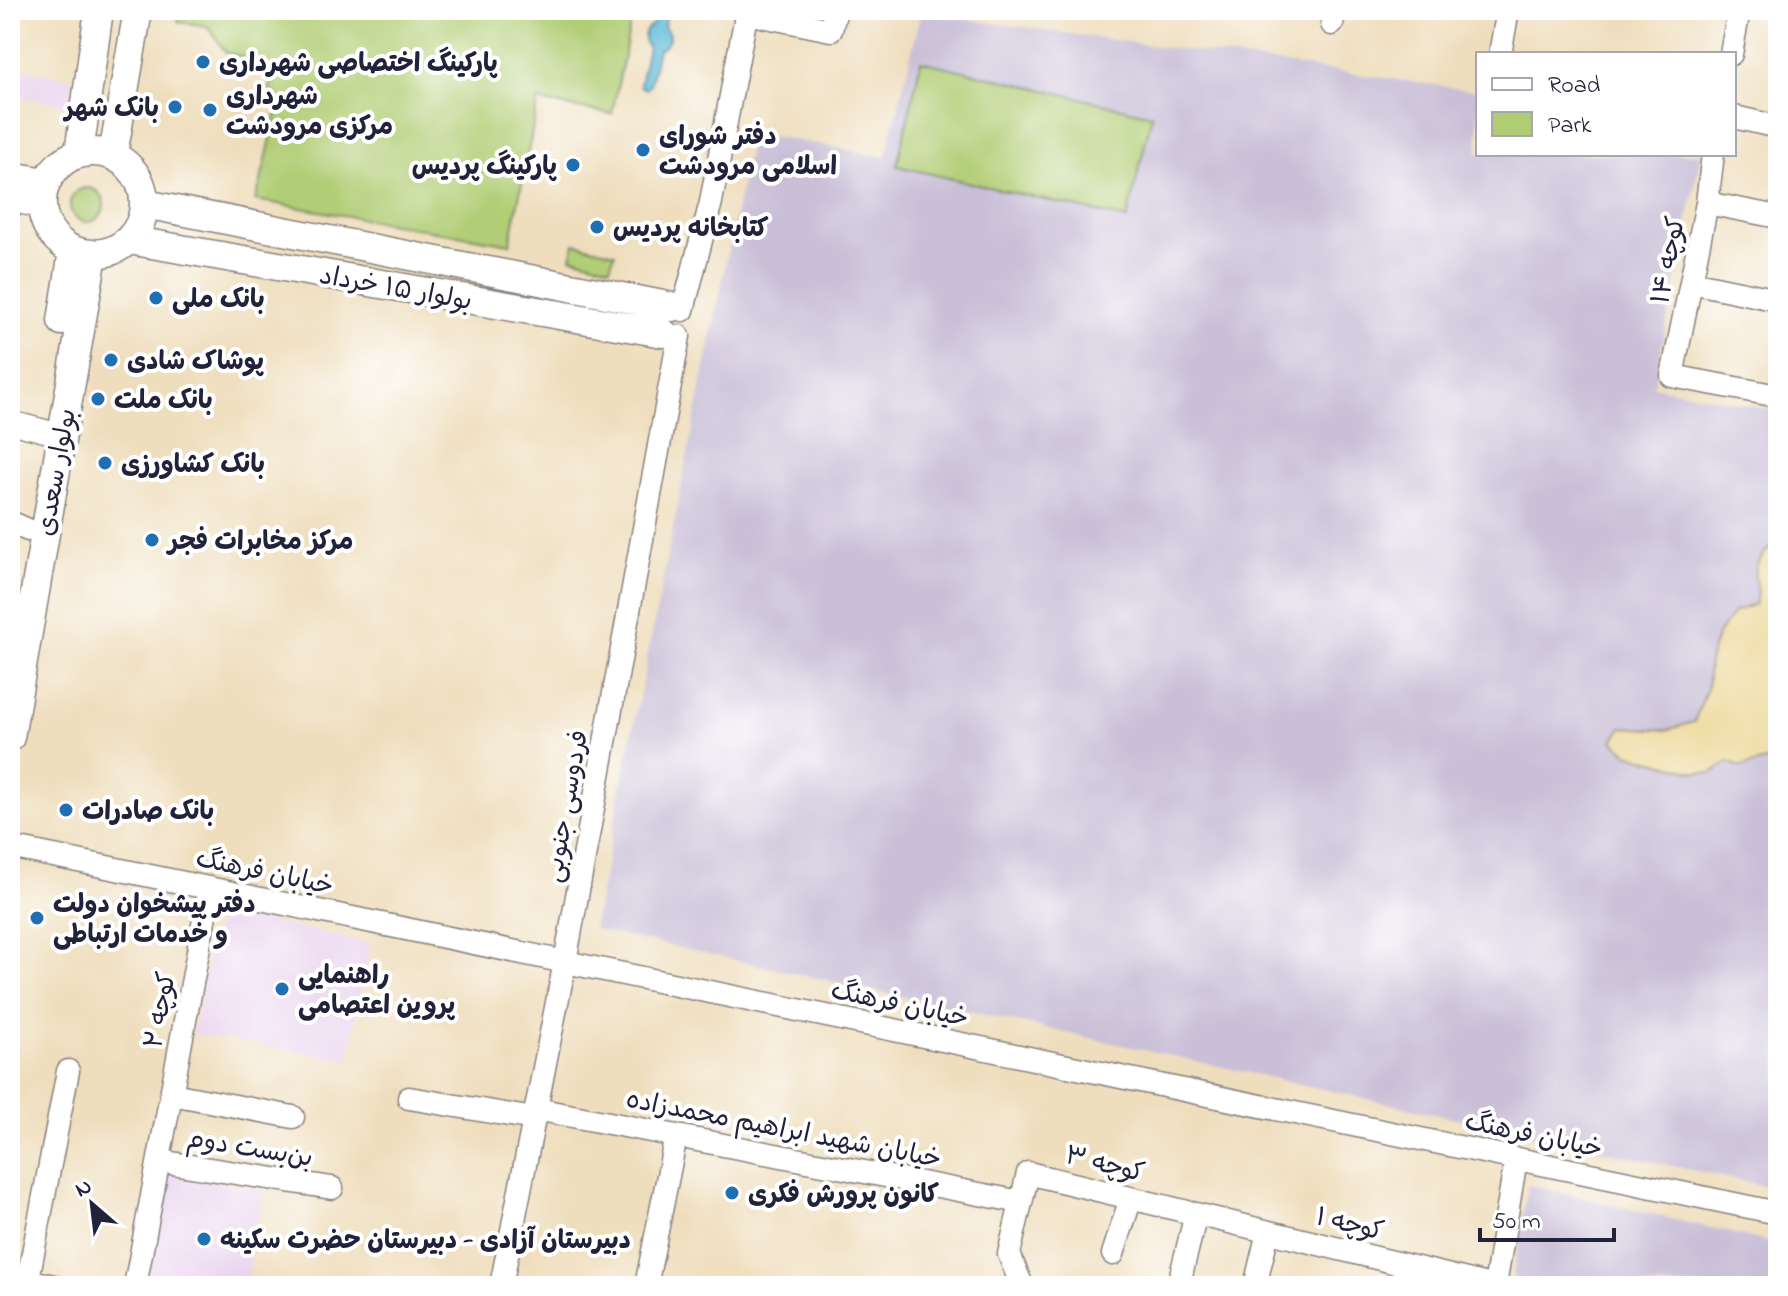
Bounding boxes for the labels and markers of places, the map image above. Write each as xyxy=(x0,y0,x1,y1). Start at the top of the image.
place label: پارکینگ اختصاصی شهرداری xyxy=(219,46,498,84)
marker: پارکینگ اختصاصی شهرداری xyxy=(194,53,212,71)
place label: شهرداری مرکزی مرودشت xyxy=(226,79,393,147)
place label: بانک شهر xyxy=(62,91,159,129)
marker: بانک شهر xyxy=(166,98,184,116)
marker: شهرداری مرکزی مرودشت xyxy=(201,101,219,119)
place label: دفتر شورای اسلامی مرودشت xyxy=(659,119,837,187)
marker: دفتر شورای اسلامی مرودشت xyxy=(634,141,652,159)
place label: پارکینگ پردیس xyxy=(412,149,557,187)
marker: پارکینگ پردیس xyxy=(564,156,582,174)
place label: کتابخانه پردیس xyxy=(613,211,769,249)
marker: کتابخانه پردیس xyxy=(588,218,606,236)
place label: بانک ملی xyxy=(172,282,265,320)
marker: بانک ملی xyxy=(147,289,165,307)
place label: پوشاک شادی xyxy=(127,344,265,382)
marker: پوشاک شادی xyxy=(102,351,120,369)
place label: بانک ملت xyxy=(114,383,213,421)
marker: بانک ملت xyxy=(89,390,107,408)
place label: بانک کشاورزی xyxy=(121,447,265,485)
marker: بانک کشاورزی xyxy=(96,454,114,472)
place label: مرکز مخابرات فجر xyxy=(165,524,353,562)
marker: مرکز مخابرات فجر xyxy=(143,531,161,549)
place label: بانک صادرات xyxy=(82,794,214,832)
marker: بانک صادرات xyxy=(57,801,75,819)
place label: دفتر پیشخوان دولت و خدمات ارتباطی xyxy=(53,887,256,955)
marker: دفتر پیشخوان دولت و خدمات ارتباطی xyxy=(28,909,46,927)
place label: راهنمایی پروین اعتصامی xyxy=(298,958,456,1026)
marker: راهنمایی پروین اعتصامی xyxy=(273,980,291,998)
place label: کانون پرورش فکری xyxy=(748,1177,940,1215)
marker: کانون پرورش فکری xyxy=(723,1184,741,1202)
place label: دبیرستان آزادی - دبیرستان حضرت سکینه xyxy=(220,1223,631,1261)
marker: دبیرستان آزادی - دبیرستان حضرت سکینه xyxy=(195,1230,213,1248)

